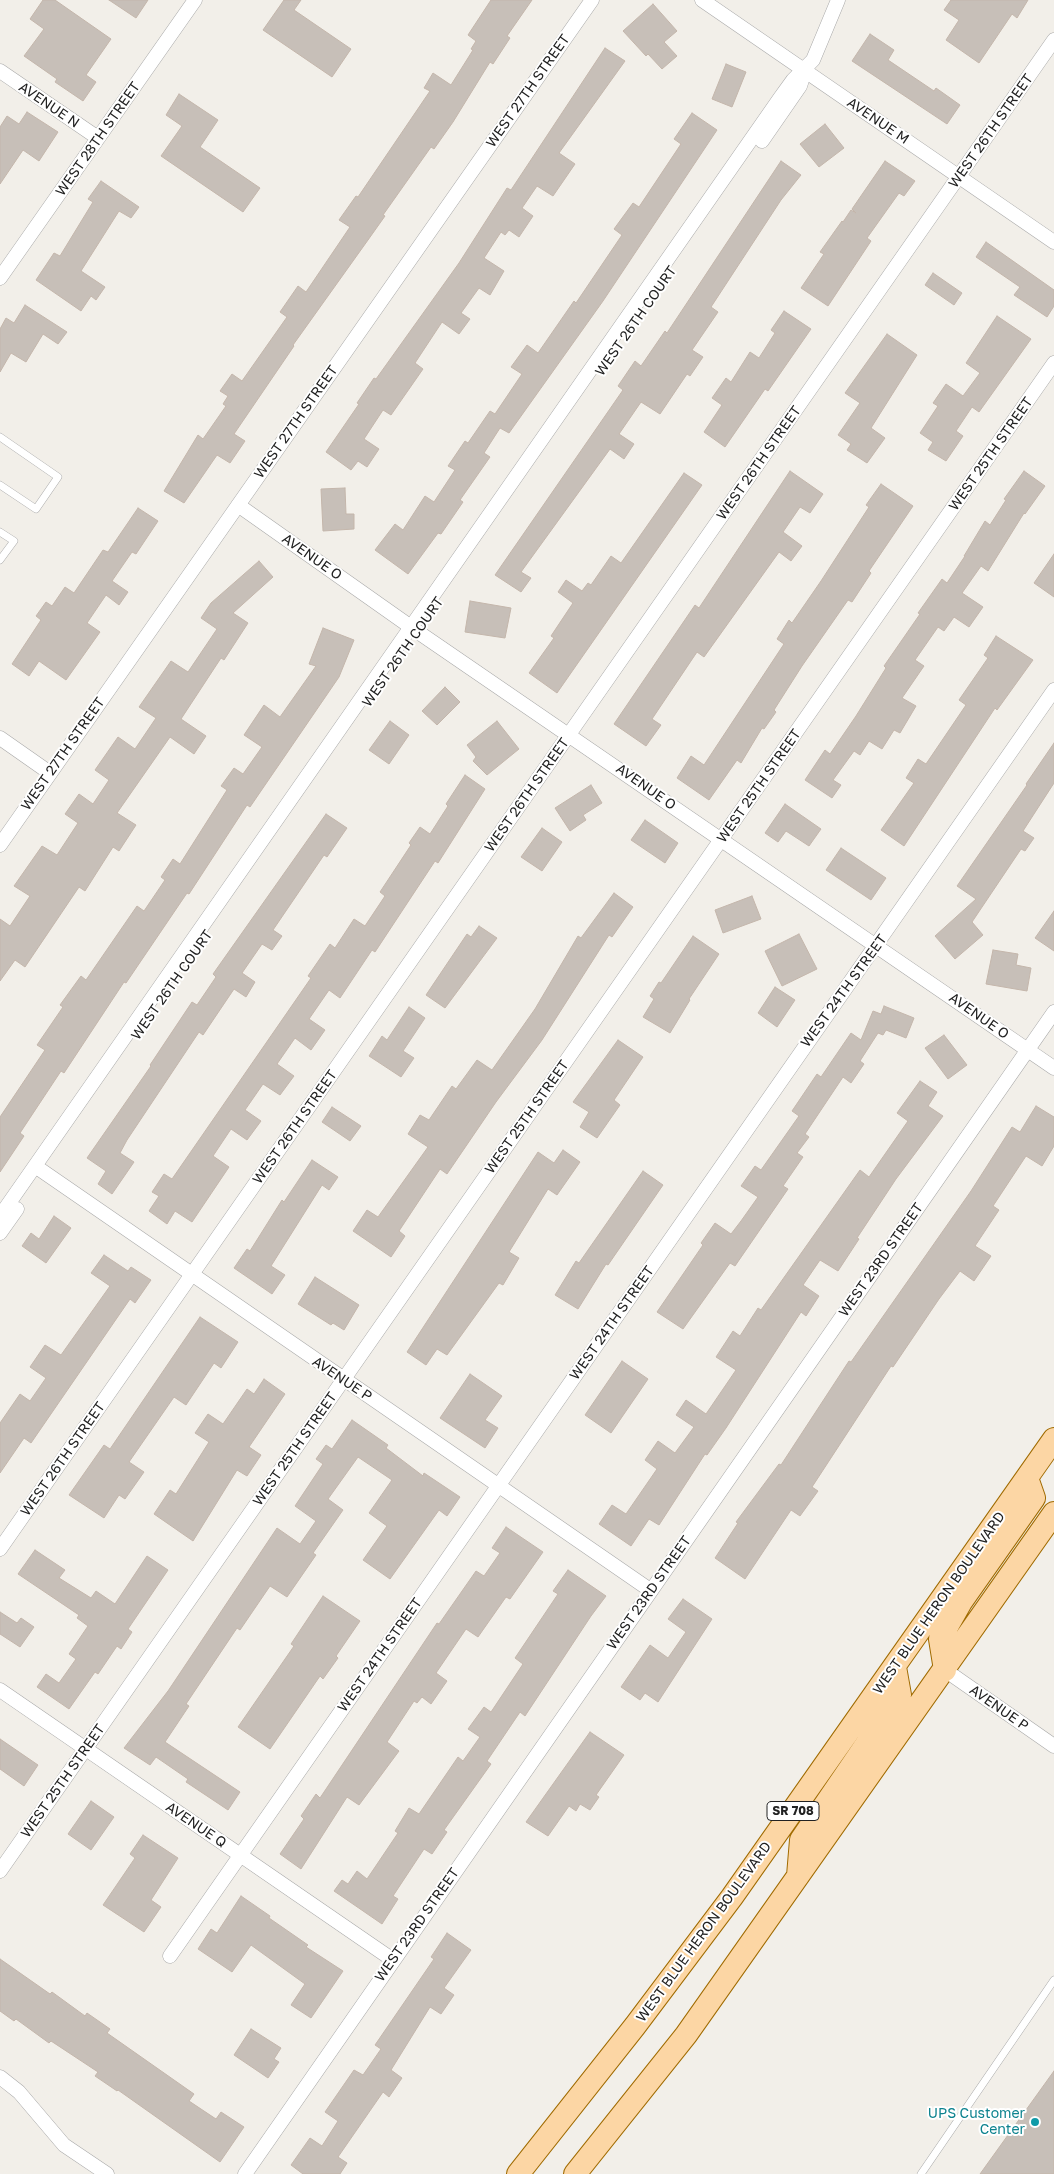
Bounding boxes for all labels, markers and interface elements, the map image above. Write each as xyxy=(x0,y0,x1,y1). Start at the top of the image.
street label: WEST 27TH STREET xyxy=(483,31,573,151)
street label: WEST 26TH STREET xyxy=(945,71,1037,191)
street label: AVENUE N xyxy=(15,79,83,131)
street label: WEST 28TH STREET xyxy=(52,79,144,199)
street label: AVENUE M xyxy=(844,94,912,148)
street label: WEST 26TH COURT xyxy=(592,263,680,379)
street label: WEST 27TH STREET xyxy=(251,362,341,482)
street label: WEST 25TH STREET xyxy=(945,394,1037,514)
street label: WEST 26TH STREET xyxy=(713,403,805,523)
street label: AVENUE O xyxy=(279,530,345,584)
street label: WEST 26TH COURT xyxy=(359,594,447,710)
street label: WEST 27TH STREET xyxy=(18,694,108,814)
street label: WEST 25TH STREET xyxy=(713,726,805,846)
street label: WEST 26TH STREET xyxy=(481,735,573,855)
street label: AVENUE O xyxy=(613,760,679,814)
street label: WEST 26TH COURT xyxy=(128,927,216,1043)
street label: WEST 24TH STREET xyxy=(797,931,891,1051)
street label: AVENUE O xyxy=(946,989,1012,1043)
street label: WEST 25TH STREET xyxy=(481,1057,573,1177)
street label: WEST 26TH STREET xyxy=(249,1067,341,1187)
street label: WEST 23RD STREET xyxy=(835,1200,927,1320)
street label: WEST 24TH STREET xyxy=(566,1263,658,1383)
street label: AVENUE P xyxy=(309,1353,375,1405)
street label: WEST 25TH STREET xyxy=(249,1389,341,1509)
street label: WEST 26TH STREET xyxy=(17,1399,109,1519)
street label: WEST BLUE HERON BOULEVARD xyxy=(869,1509,1009,1697)
street label: WEST 23RD STREET xyxy=(603,1533,695,1653)
street label: WEST 24TH STREET xyxy=(334,1595,426,1715)
street label: AVENUE P xyxy=(966,1682,1032,1734)
street label: WEST 25TH STREET xyxy=(17,1721,109,1841)
street label: AVENUE Q xyxy=(163,1799,229,1851)
road number: SR 708 xyxy=(767,1802,819,1820)
street label: WEST BLUE HERON BOULEVARD xyxy=(633,1839,775,2025)
street label: WEST 23RD STREET xyxy=(371,1865,463,1985)
place label: UPS Customer Center xyxy=(928,2106,1025,2138)
marker: UPS Customer Center xyxy=(1029,2116,1041,2128)

